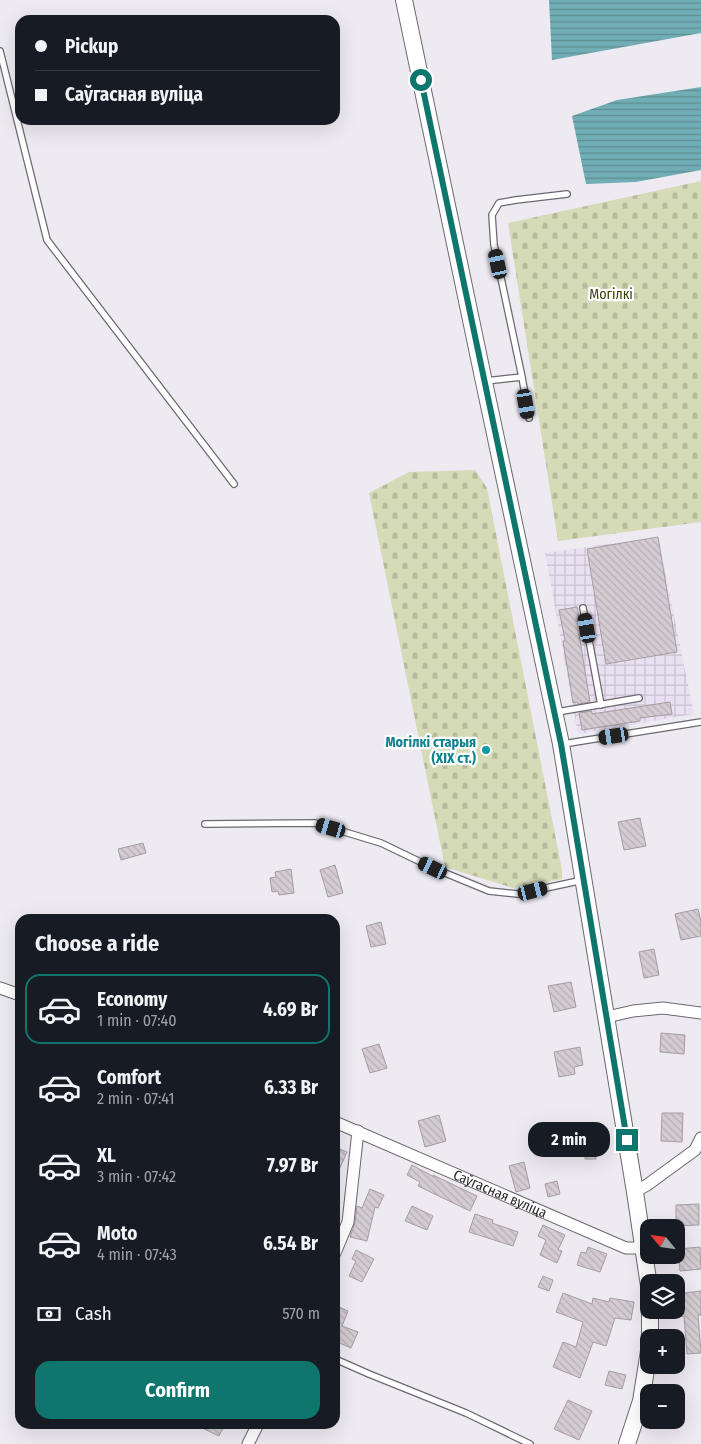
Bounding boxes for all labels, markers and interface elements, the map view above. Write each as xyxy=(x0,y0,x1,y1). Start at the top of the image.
text: Pickup xyxy=(65,35,118,58)
route start xyxy=(410,69,432,91)
text: Саўгасная вуліца xyxy=(65,83,203,106)
car xyxy=(487,248,508,280)
park label: Могілкі xyxy=(589,286,633,303)
car xyxy=(516,388,535,420)
car xyxy=(577,612,596,644)
car xyxy=(598,726,629,746)
place label: Могілкі старыя (XIX ст.) xyxy=(386,734,476,767)
marker: Могілкі старыя (XIX ст.) xyxy=(480,744,492,756)
car xyxy=(314,817,347,839)
car xyxy=(416,855,449,881)
car xyxy=(516,880,549,902)
text: Choose a ride xyxy=(35,930,159,957)
icon: car xyxy=(37,987,82,1032)
text: Economy xyxy=(97,988,167,1011)
text: 4.69 Br xyxy=(263,998,318,1021)
text: 1 min · 07:40 xyxy=(97,1011,177,1030)
icon: car xyxy=(37,1065,82,1110)
text: Comfort xyxy=(97,1066,161,1089)
text: 6.33 Br xyxy=(264,1076,318,1099)
text: 2 min · 07:41 xyxy=(97,1089,174,1108)
callout: 2 min xyxy=(527,1122,610,1158)
route end xyxy=(616,1129,638,1151)
text: 2 min xyxy=(551,1130,587,1149)
icon: car xyxy=(37,1143,82,1188)
text: XL xyxy=(97,1144,116,1167)
text: 7.97 Br xyxy=(267,1154,318,1177)
street label: Саўгасная вуліца xyxy=(451,1166,549,1222)
text: 3 min · 07:42 xyxy=(97,1167,176,1186)
north arrow xyxy=(640,1219,685,1264)
map controls xyxy=(640,1219,685,1429)
icon: car xyxy=(37,1221,82,1266)
text: Moto xyxy=(97,1222,137,1245)
text: 6.54 Br xyxy=(263,1232,318,1255)
text: 4 min · 07:43 xyxy=(97,1245,177,1264)
button: layers xyxy=(640,1274,685,1319)
icon: cash xyxy=(35,1300,63,1328)
text: Cash xyxy=(75,1302,112,1325)
text: 570 m xyxy=(282,1304,320,1323)
button: + xyxy=(640,1329,685,1374)
button: Confirm xyxy=(35,1361,320,1419)
button: − xyxy=(640,1384,685,1429)

